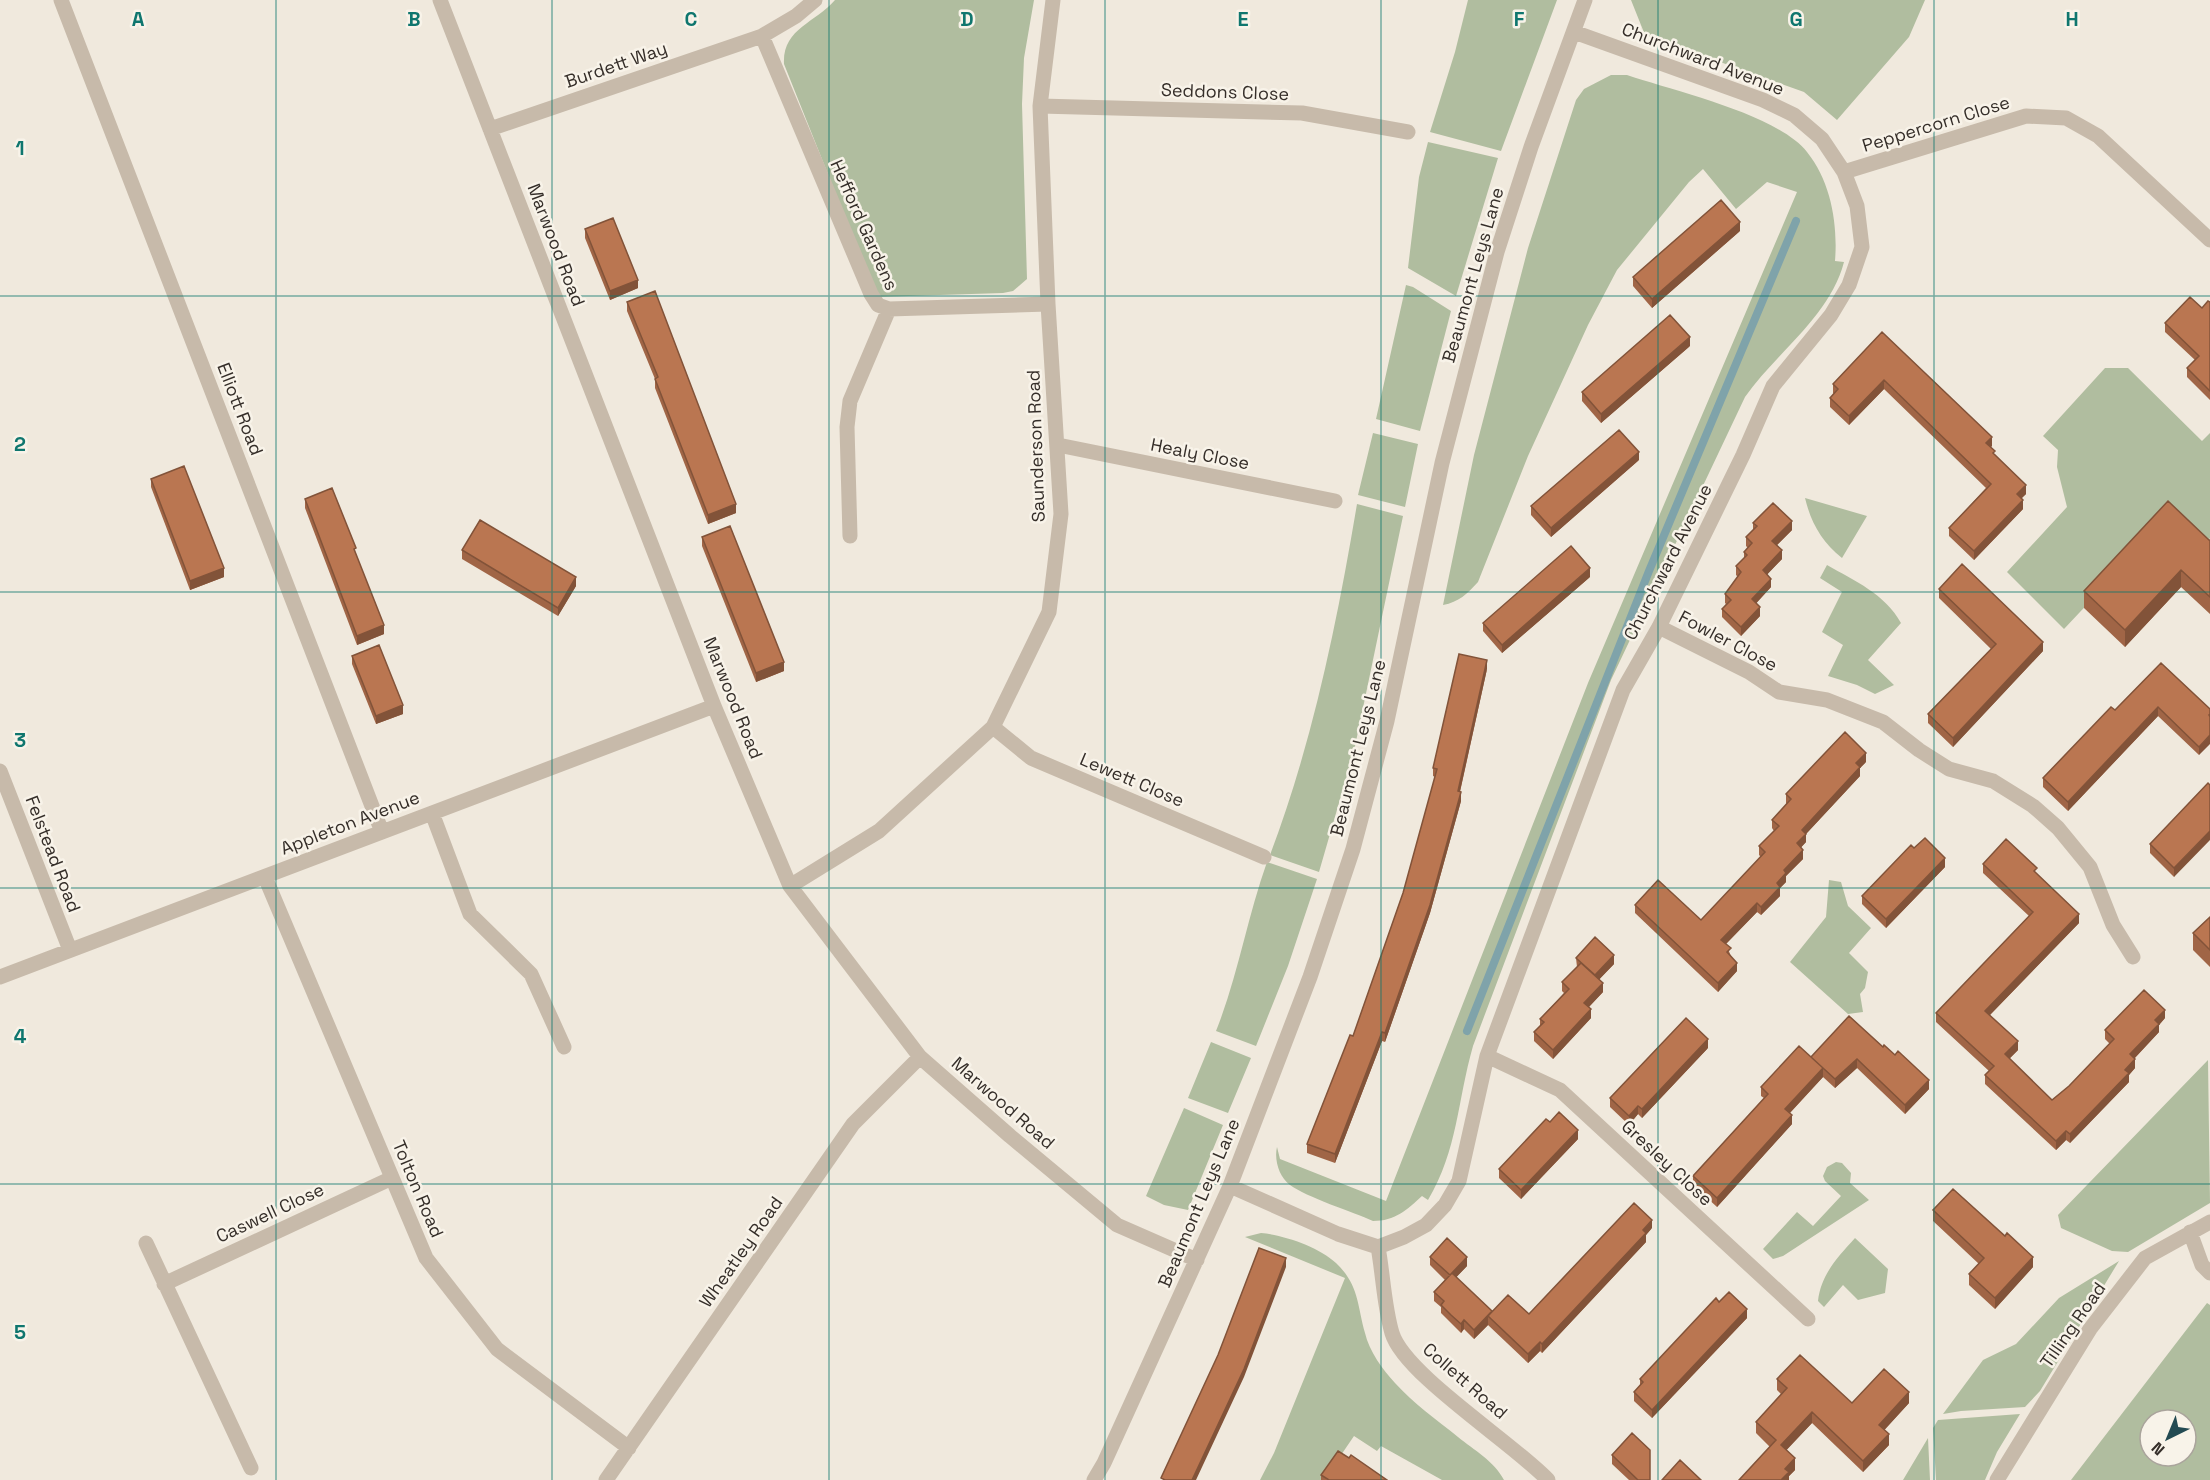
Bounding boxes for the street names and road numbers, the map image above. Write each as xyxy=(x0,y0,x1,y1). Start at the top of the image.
street label: Churchward Avenue xyxy=(1619,17,1788,100)
street label: Burdett Way xyxy=(562,36,670,93)
street label: Seddons Close xyxy=(1160,78,1290,105)
street label: Peppercorn Close xyxy=(1859,90,2012,157)
street label: Hefford Gardens xyxy=(825,156,904,294)
street label: Marwood Road xyxy=(523,180,590,309)
street label: Beaumont Leys Lane xyxy=(1436,185,1509,365)
street label: Elliott Road xyxy=(212,359,269,458)
street label: Saunderson Road xyxy=(1021,369,1050,523)
street label: Healy Close xyxy=(1149,433,1251,474)
street label: Churchward Avenue xyxy=(1618,480,1717,644)
street label: Fowler Close xyxy=(1675,605,1782,676)
street label: Marwood Road xyxy=(699,633,768,762)
street label: Beaumont Leys Lane xyxy=(1324,657,1391,839)
street label: Lewett Close xyxy=(1077,747,1188,812)
street label: Appleton Avenue xyxy=(277,785,423,860)
street label: Felstead Road xyxy=(21,792,86,915)
street label: Marwood Road xyxy=(947,1051,1060,1154)
street label: Beaumont Leys Lane xyxy=(1153,1115,1245,1291)
street label: Gresley Close xyxy=(1617,1115,1718,1211)
street label: Tolton Road xyxy=(388,1137,449,1241)
street label: Caswell Close xyxy=(212,1177,328,1248)
street label: Wheatley Road xyxy=(694,1192,787,1312)
street label: Tilling Road xyxy=(2035,1277,2111,1372)
street label: Collett Road xyxy=(1418,1337,1513,1424)

